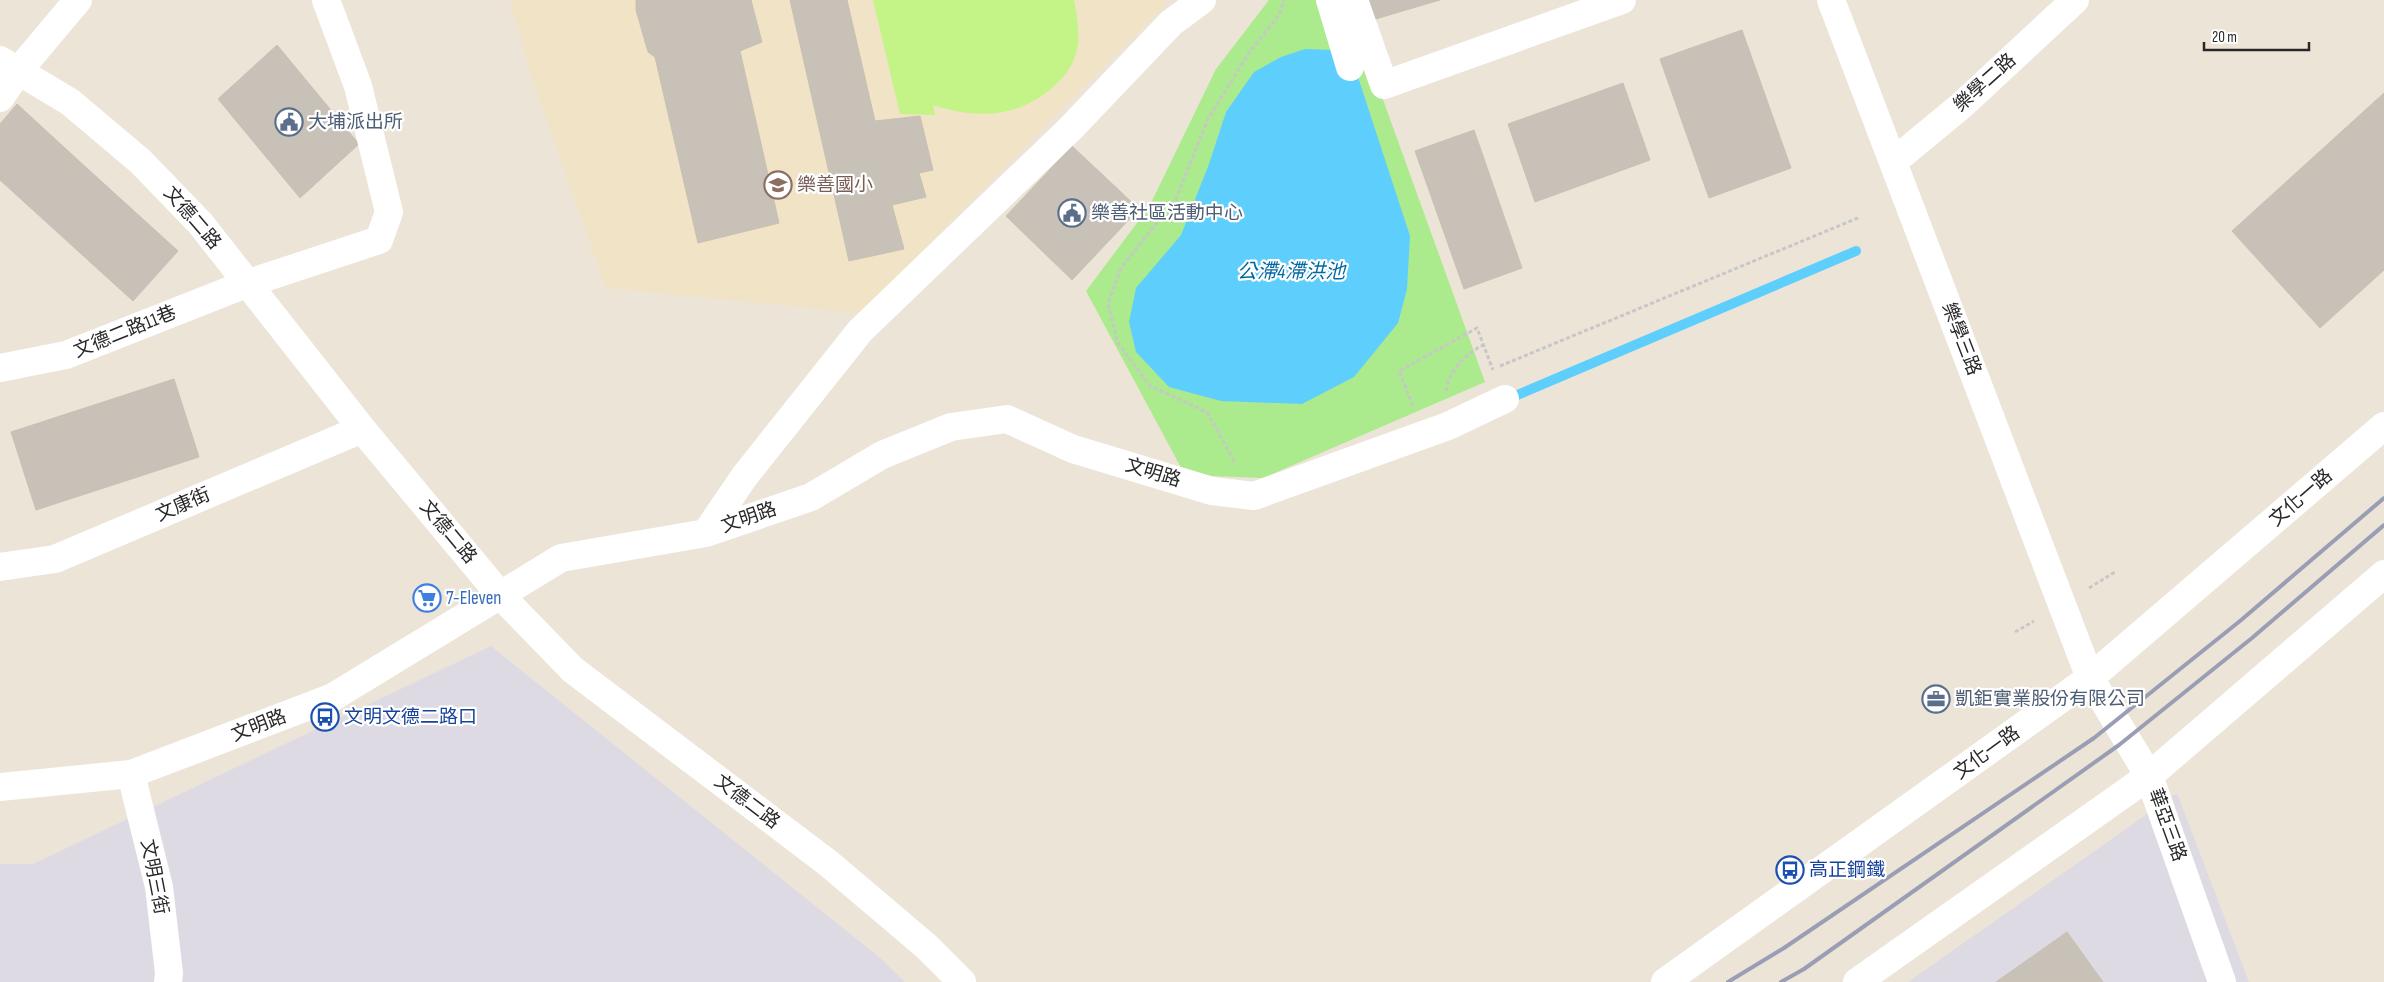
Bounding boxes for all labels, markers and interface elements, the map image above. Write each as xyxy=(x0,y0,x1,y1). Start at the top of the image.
scale bar xyxy=(2204,20,2309,52)
text: 20 m xyxy=(2212,28,2237,47)
street label: 樂學二路 xyxy=(1949,49,2021,117)
public building icon: 大埔派出所 xyxy=(274,107,304,137)
place label: 大埔派出所 xyxy=(308,111,403,134)
school or university icon: 樂善國小 xyxy=(763,170,793,200)
place label: 樂善國小 xyxy=(797,174,873,197)
street label: 文德二路 xyxy=(158,182,226,254)
public building icon: 樂善社區活動中心 xyxy=(1057,198,1087,228)
place label: 樂善社區活動中心 xyxy=(1091,202,1243,225)
water label: 公滯4滯洪池 xyxy=(1237,260,1347,284)
street label: 樂學三路 xyxy=(1937,299,1985,379)
street label: 文德二路11巷 xyxy=(70,301,180,363)
street label: 文明路 xyxy=(1122,454,1184,492)
street label: 文化一路 xyxy=(2265,464,2337,532)
street label: 文康街 xyxy=(152,483,214,527)
street label: 文德二路 xyxy=(415,495,481,569)
street label: 文明路 xyxy=(718,498,780,538)
supermarket icon: 7-Eleven xyxy=(412,583,442,613)
place label: 7-Eleven xyxy=(446,587,501,610)
office icon: 凱鉅實業股份有限公司 xyxy=(1921,684,1951,714)
place label: 凱鉅實業股份有限公司 xyxy=(1955,688,2145,711)
bus stop icon: 文明文德二路口 xyxy=(310,702,340,732)
street label: 文明路 xyxy=(228,705,290,747)
place label: 文明文德二路口 xyxy=(344,706,477,729)
street label: 文化一路 xyxy=(1949,721,2025,785)
street label: 文德二路 xyxy=(710,770,784,834)
street label: 華亞三路 xyxy=(2143,785,2191,865)
street label: 文明三街 xyxy=(135,837,173,917)
bus stop icon: 高正鋼鐵 xyxy=(1775,855,1805,885)
place label: 高正鋼鐵 xyxy=(1809,859,1885,882)

